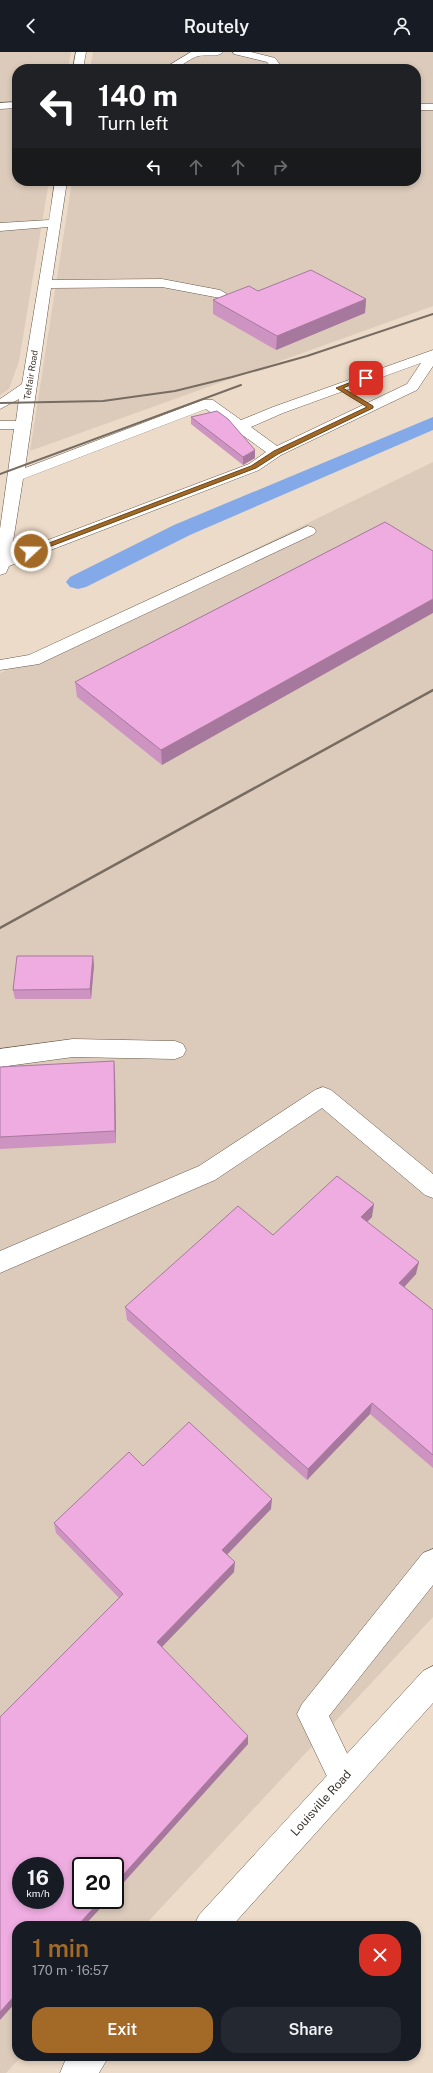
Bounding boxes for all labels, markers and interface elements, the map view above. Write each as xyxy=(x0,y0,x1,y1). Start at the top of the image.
icon: back xyxy=(20,15,42,37)
icon: person xyxy=(391,15,413,37)
text: Routely xyxy=(184,16,249,37)
text: 140 m xyxy=(98,79,178,112)
icon: left xyxy=(32,80,84,132)
text: Turn left xyxy=(98,113,168,134)
icon: left xyxy=(143,156,165,178)
icon: ahead xyxy=(185,156,207,178)
icon: ahead xyxy=(227,156,249,178)
icon: right xyxy=(269,156,291,178)
street label: Telfair Road xyxy=(21,349,40,401)
pin xyxy=(349,361,383,395)
icon: arrive xyxy=(355,367,377,389)
position arrow xyxy=(10,530,52,572)
street label: Louisville Road xyxy=(288,1767,354,1839)
speed limit sign: 20 xyxy=(72,1857,124,1909)
text: 16 xyxy=(27,1866,49,1890)
text: km/h xyxy=(26,1887,50,1899)
text: 1 min xyxy=(32,1934,89,1962)
button: close xyxy=(359,1934,401,1976)
text: 170 m · 16:57 xyxy=(32,1963,109,1978)
button: Exit xyxy=(32,2007,213,2053)
button: Share xyxy=(221,2007,401,2053)

